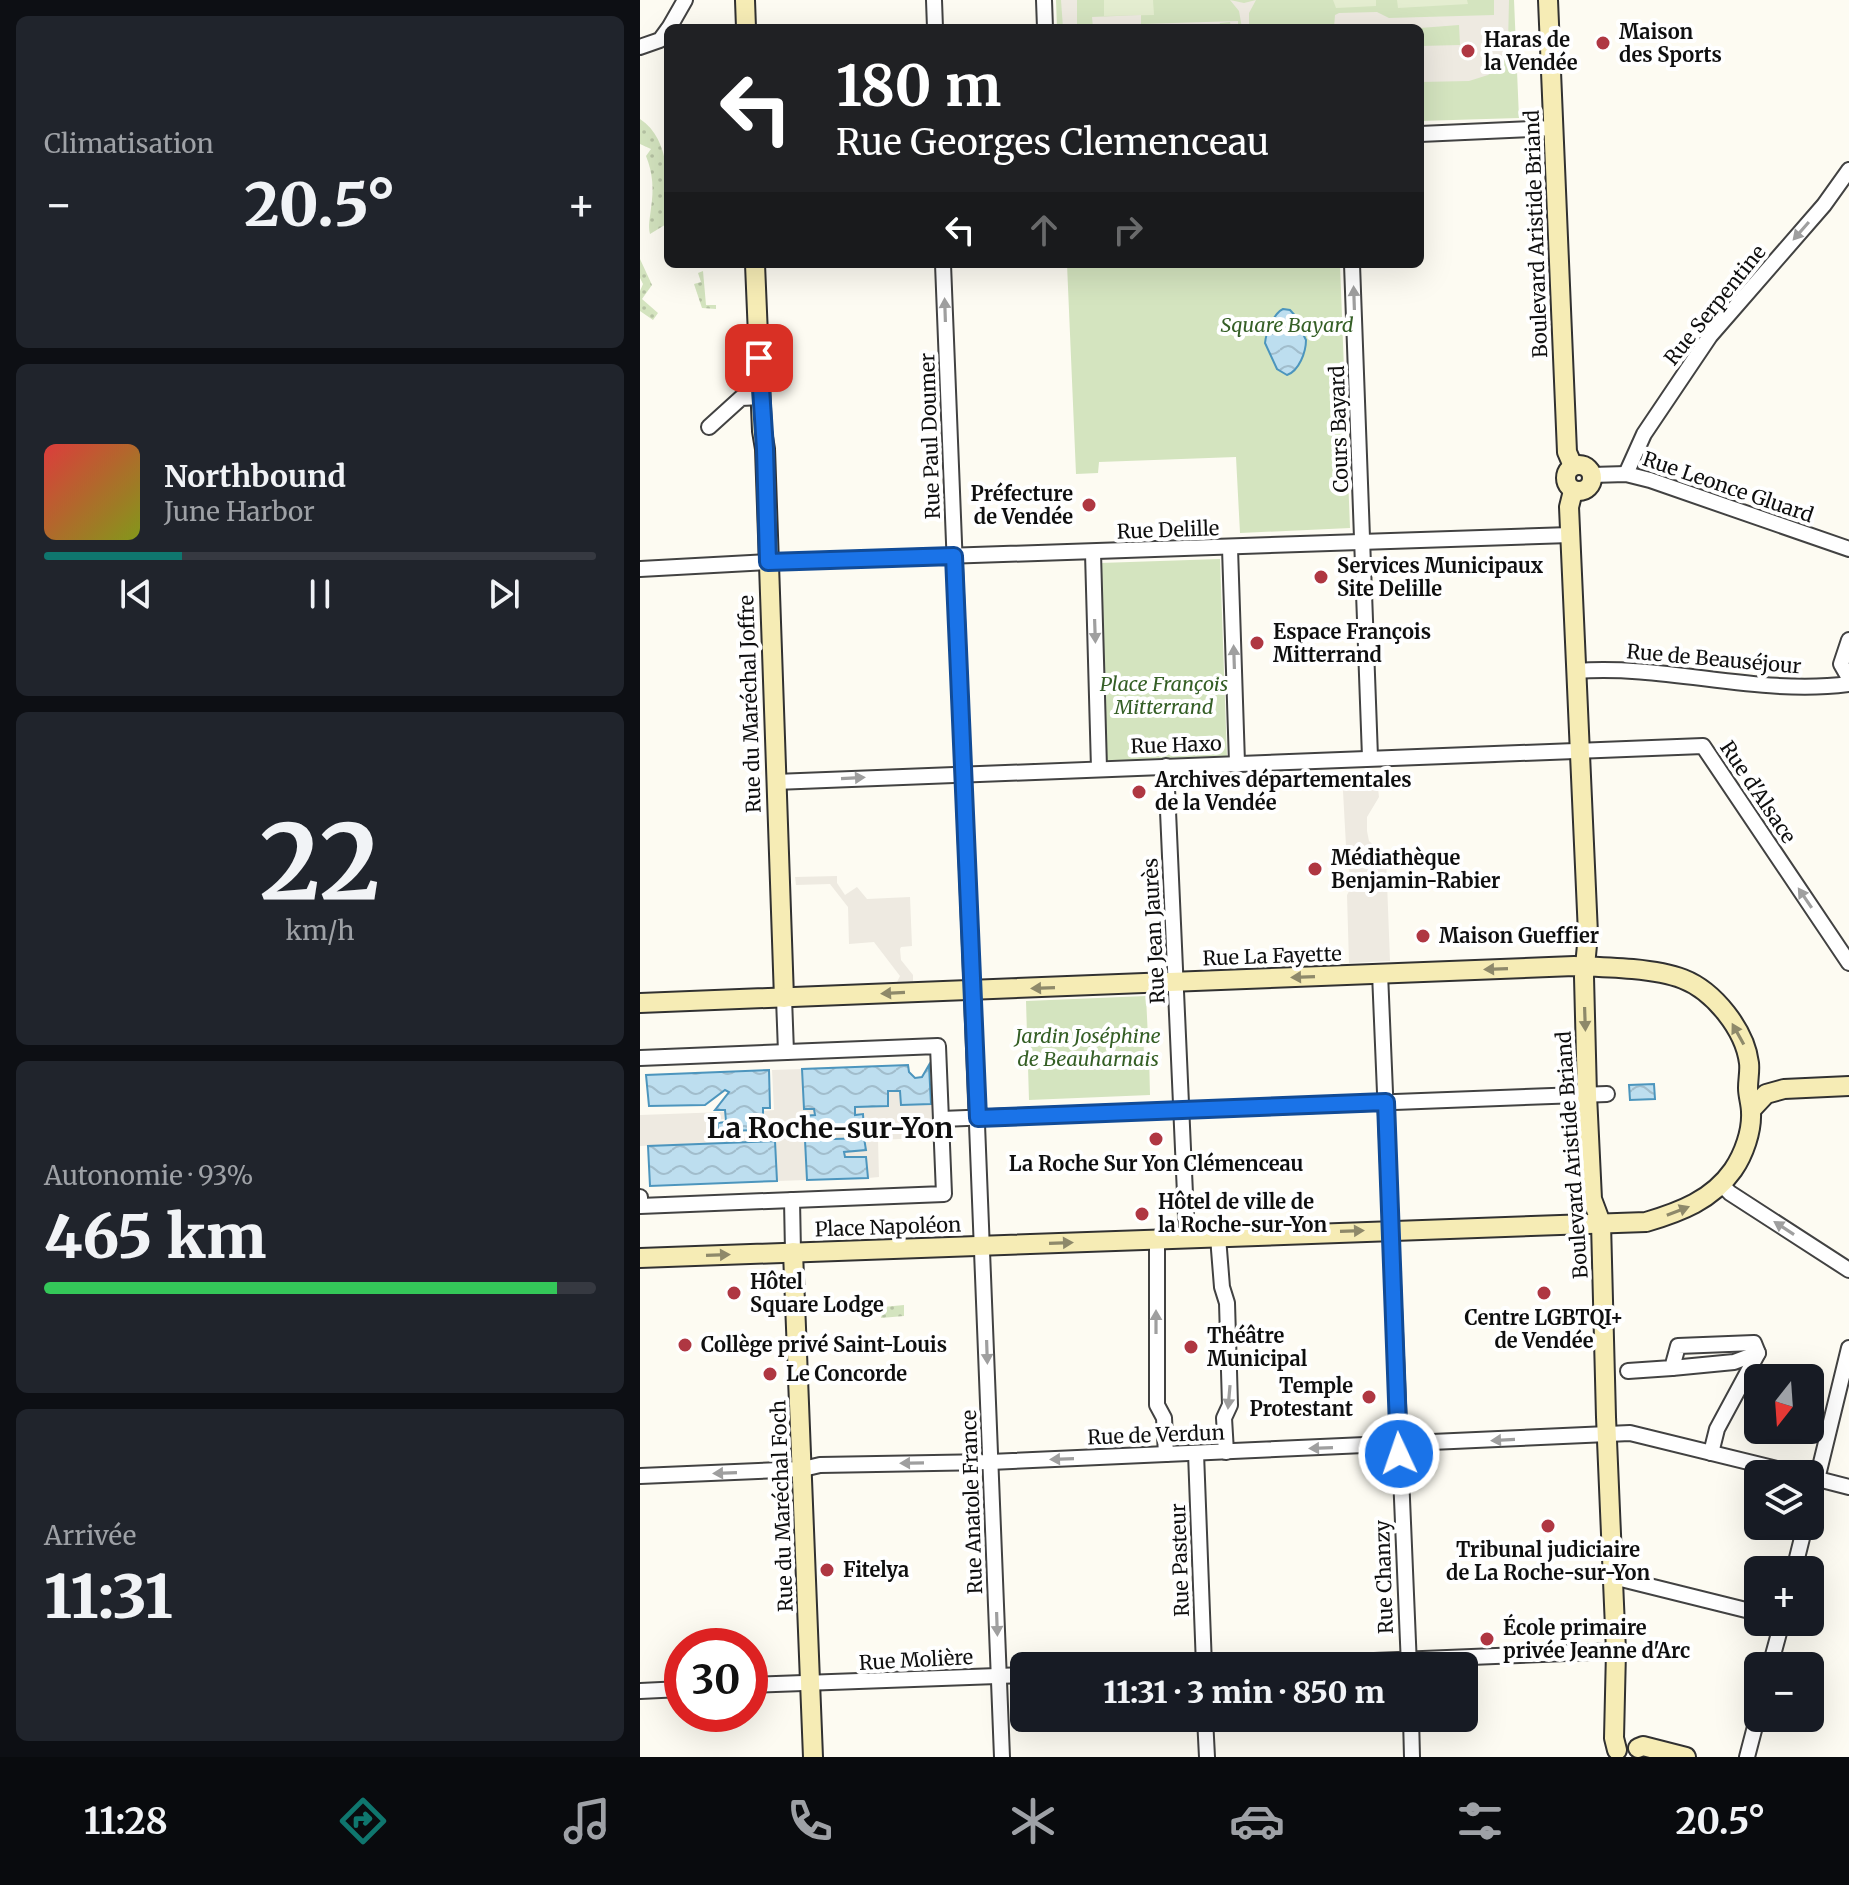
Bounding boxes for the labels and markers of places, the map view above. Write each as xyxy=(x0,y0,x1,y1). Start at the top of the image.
place label: Maison des Sports xyxy=(1619,19,1722,67)
place label: Haras de la Vendée xyxy=(1484,27,1578,75)
marker: Maison des Sports xyxy=(1594,34,1612,52)
marker: Haras de la Vendée xyxy=(1459,42,1477,60)
pin xyxy=(725,324,793,392)
place label: Préfecture de Vendée xyxy=(971,481,1073,529)
marker: Préfecture de Vendée xyxy=(1080,496,1098,514)
place label: Services Municipaux Site Delille xyxy=(1337,553,1544,601)
marker: Services Municipaux Site Delille xyxy=(1312,568,1330,586)
place label: Espace François Mitterrand xyxy=(1273,619,1431,667)
marker: Espace François Mitterrand xyxy=(1248,634,1266,652)
place label: Archives départementales de la Vendée xyxy=(1154,767,1412,815)
marker: Archives départementales de la Vendée xyxy=(1130,783,1148,801)
place label: Médiathèque Benjamin-Rabier xyxy=(1331,845,1500,893)
marker: Médiathèque Benjamin-Rabier xyxy=(1306,860,1324,878)
place label: Maison Gueffier xyxy=(1439,923,1599,948)
marker: Maison Gueffier xyxy=(1414,927,1432,945)
marker: La Roche Sur Yon Clémenceau xyxy=(1147,1130,1165,1148)
place label: La Roche Sur Yon Clémenceau xyxy=(1009,1151,1303,1176)
place label: Hôtel de ville de la Roche-sur-Yon xyxy=(1158,1189,1328,1237)
marker: Hôtel de ville de la Roche-sur-Yon xyxy=(1133,1205,1151,1223)
place label: Hôtel Square Lodge xyxy=(750,1269,884,1317)
marker: Hôtel Square Lodge xyxy=(725,1284,743,1302)
marker: Centre LGBTQI+ de Vendée xyxy=(1535,1284,1553,1302)
place label: Centre LGBTQI+ de Vendée xyxy=(1465,1305,1623,1353)
place label: Théâtre Municipal xyxy=(1207,1323,1308,1371)
place label: Collège privé Saint-Louis xyxy=(701,1332,947,1357)
marker: Collège privé Saint-Louis xyxy=(676,1336,694,1354)
marker: Théâtre Municipal xyxy=(1182,1338,1200,1356)
place label: Le Concorde xyxy=(786,1361,907,1386)
marker: Le Concorde xyxy=(761,1365,779,1383)
place label: Temple Protestant xyxy=(1249,1373,1353,1421)
marker: Temple Protestant xyxy=(1360,1388,1378,1406)
marker: Tribunal judiciaire de La Roche-sur-Yon xyxy=(1539,1517,1557,1535)
place label: Tribunal judiciaire de La Roche-sur-Yon xyxy=(1446,1537,1650,1585)
place label: Fitelya xyxy=(843,1557,909,1582)
marker: Fitelya xyxy=(818,1561,836,1579)
place label: École primaire privée Jeanne d'Arc xyxy=(1503,1613,1690,1663)
marker: École primaire privée Jeanne d'Arc xyxy=(1478,1630,1496,1648)

